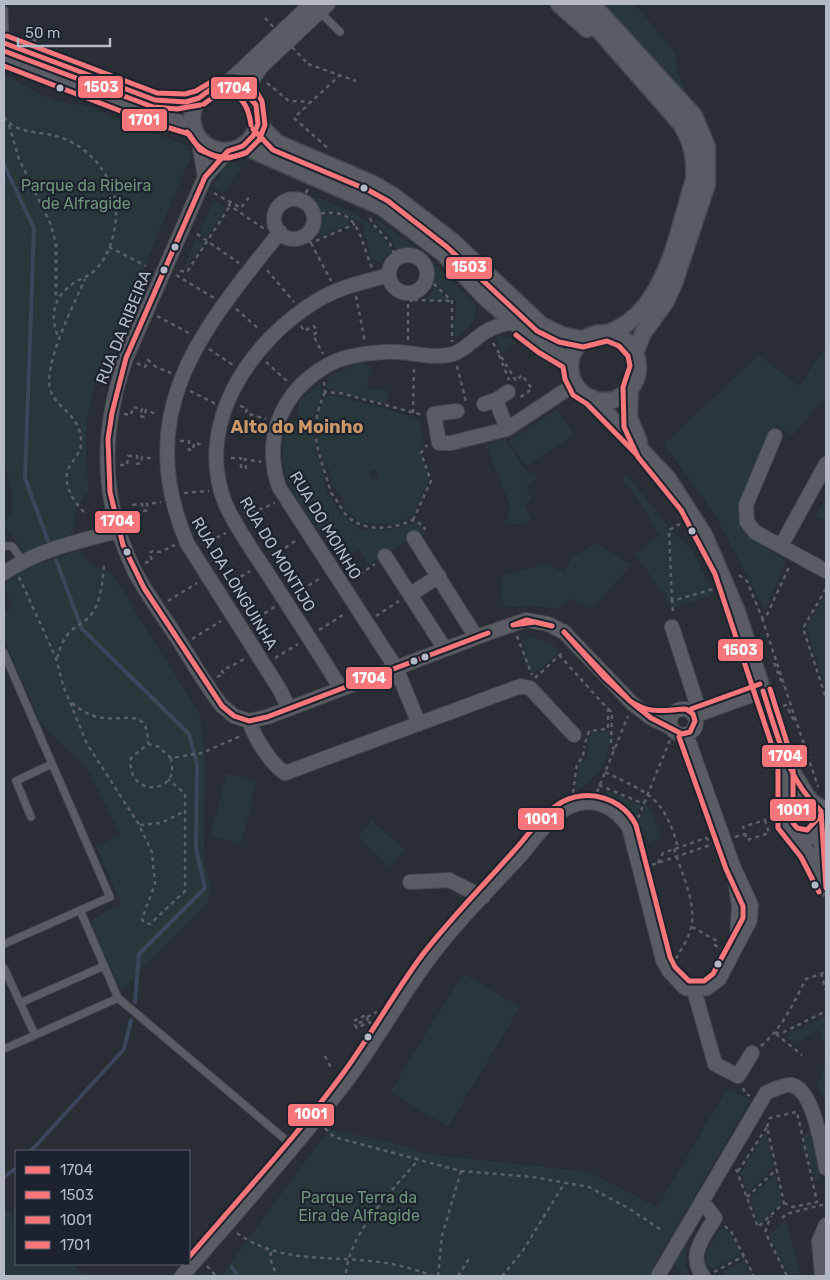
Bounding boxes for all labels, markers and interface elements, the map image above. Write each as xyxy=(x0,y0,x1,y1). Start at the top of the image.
scale bar xyxy=(18,15,110,47)
text: 50 m xyxy=(25,24,60,42)
line badge: 1503 xyxy=(77,75,124,99)
line badge: 1704 xyxy=(210,76,258,100)
text: 1503 xyxy=(84,79,118,96)
text: 1704 xyxy=(217,80,251,97)
unlabelled marker xyxy=(55,83,65,93)
line badge: 1701 xyxy=(121,108,168,132)
text: 1701 xyxy=(128,112,160,129)
park label: Parque da Ribeira de Alfragide xyxy=(21,176,151,213)
unlabelled marker xyxy=(359,183,369,193)
unlabelled marker xyxy=(170,242,180,252)
line badge: 1503 xyxy=(445,256,493,280)
text: 1503 xyxy=(452,259,486,276)
unlabelled marker xyxy=(159,265,169,275)
street label: RUA DA RIBEIRA xyxy=(92,267,155,387)
district label: Alto do Moinho xyxy=(231,416,363,438)
street label: RUA DO MOINHO xyxy=(286,468,365,583)
street label: RUA DO MONTIJO xyxy=(236,493,319,615)
line badge: 1704 xyxy=(94,510,141,534)
text: 1704 xyxy=(100,513,134,530)
street label: RUA DA LONGUINHA xyxy=(187,514,282,653)
unlabelled marker xyxy=(687,526,697,536)
unlabelled marker xyxy=(122,547,132,557)
line badge: 1503 xyxy=(717,638,764,662)
text: 1503 xyxy=(723,642,757,659)
unlabelled marker xyxy=(420,652,430,662)
unlabelled marker xyxy=(409,656,419,666)
line badge: 1704 xyxy=(345,666,393,690)
text: 1704 xyxy=(352,670,386,687)
line badge: 1704 xyxy=(761,744,808,768)
text: 1704 xyxy=(768,748,802,765)
line badge: 1001 xyxy=(769,798,817,822)
text: 1001 xyxy=(777,802,810,819)
line badge: 1001 xyxy=(517,807,565,831)
text: 1001 xyxy=(525,811,558,828)
unlabelled marker xyxy=(810,880,820,890)
unlabelled marker xyxy=(713,959,723,969)
unlabelled marker xyxy=(363,1032,373,1042)
line badge: 1001 xyxy=(287,1103,335,1127)
text: 1001 xyxy=(295,1106,328,1123)
legend xyxy=(15,1150,190,1265)
text: 1704 xyxy=(60,1161,93,1179)
text: 1503 xyxy=(60,1186,94,1204)
park label: Parque Terra da Eira de Alfragide xyxy=(298,1188,420,1225)
text: 1001 xyxy=(60,1211,92,1229)
text: 1701 xyxy=(60,1236,90,1254)

